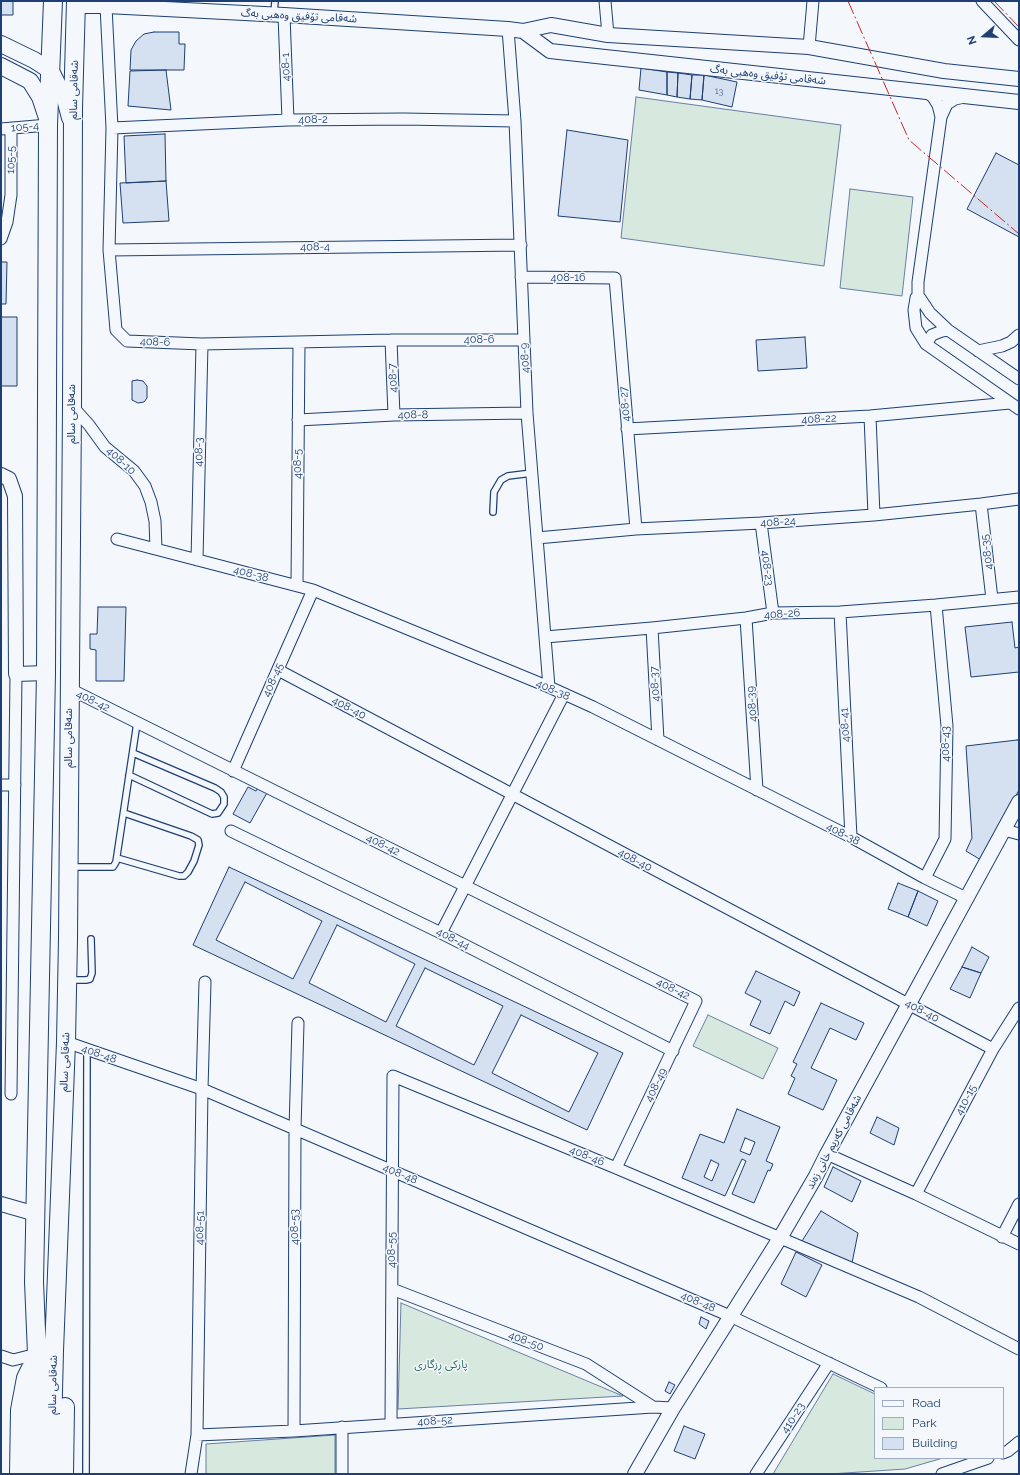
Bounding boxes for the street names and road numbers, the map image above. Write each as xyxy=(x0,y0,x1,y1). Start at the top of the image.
street label: شەقامی تۆفیق وەهبی بەگ xyxy=(241,6,357,26)
street label: 408-1 xyxy=(279,53,293,81)
street label: شەقامی سالم xyxy=(67,60,81,120)
street label: شەقامی تۆفیق وەهبی بەگ xyxy=(709,62,827,88)
street label: 408-2 xyxy=(298,113,328,127)
street label: 105-4 xyxy=(10,119,40,135)
street label: 105-5 xyxy=(4,146,18,174)
street label: 408-4 xyxy=(300,240,330,254)
street label: 408-16 xyxy=(550,271,586,285)
street label: 408-6 xyxy=(464,333,494,347)
street label: 408-6 xyxy=(140,335,170,349)
street label: 408-9 xyxy=(518,343,532,373)
street label: 408-7 xyxy=(386,363,400,393)
street label: شەقامی سالم xyxy=(65,384,79,444)
street label: 408-27 xyxy=(617,386,633,422)
street label: 408-8 xyxy=(398,408,428,422)
street label: 408-22 xyxy=(801,411,837,427)
street label: 408-3 xyxy=(192,437,206,467)
street label: 408-10 xyxy=(104,444,138,478)
street label: 408-5 xyxy=(291,449,305,479)
street label: 408-24 xyxy=(760,514,796,530)
street label: 408-35 xyxy=(978,534,996,570)
street label: 408-23 xyxy=(758,550,776,586)
street label: 408-38 xyxy=(232,563,270,585)
street label: 408-26 xyxy=(763,606,801,622)
street label: 408-45 xyxy=(260,661,286,699)
street label: 408-37 xyxy=(647,666,663,702)
street label: 408-38 xyxy=(534,677,572,703)
street label: 408-39 xyxy=(744,686,760,722)
street label: 408-42 xyxy=(74,687,112,715)
street label: 408-40 xyxy=(330,694,368,722)
street label: 408-41 xyxy=(838,707,852,743)
street label: شەقامی سالم xyxy=(62,708,76,768)
street label: 408-43 xyxy=(939,726,953,762)
street label: 408-38 xyxy=(824,820,862,848)
street label: 408-42 xyxy=(364,831,402,859)
street label: 408-40 xyxy=(616,846,654,874)
street label: 408-44 xyxy=(434,925,472,953)
street label: 408-42 xyxy=(654,975,692,1003)
street label: 408-40 xyxy=(903,997,941,1025)
street label: شەقامی سالم xyxy=(57,1032,73,1092)
street label: 408-48 xyxy=(80,1042,118,1066)
street label: 408-49 xyxy=(642,1066,670,1104)
street label: 410-15 xyxy=(952,1082,980,1118)
street label: شەقامی کەریم خانی زەند xyxy=(804,1093,864,1191)
street label: 408-46 xyxy=(568,1143,606,1169)
street label: 408-48 xyxy=(381,1161,419,1187)
street label: 408-53 xyxy=(288,1209,302,1245)
street label: 408-51 xyxy=(193,1211,207,1245)
street label: 408-55 xyxy=(385,1232,399,1268)
street label: 408-48 xyxy=(679,1289,717,1315)
street label: 408-50 xyxy=(507,1328,545,1354)
street label: شەقامی سالم xyxy=(46,1355,60,1415)
street label: 410-23 xyxy=(778,1400,808,1436)
street label: 408-52 xyxy=(417,1413,453,1429)

